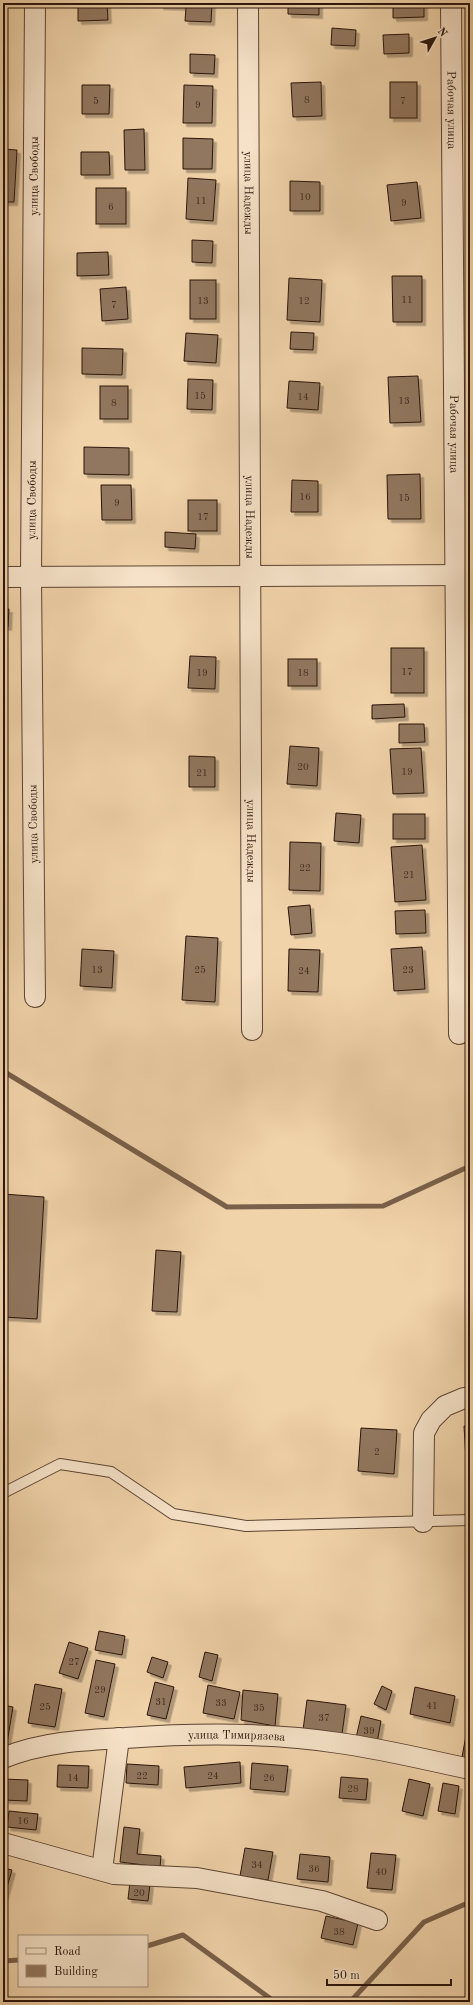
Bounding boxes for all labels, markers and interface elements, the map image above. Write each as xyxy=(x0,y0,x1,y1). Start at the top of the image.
north arrow xyxy=(415,18,455,58)
text: N xyxy=(435,26,449,40)
street label: Рабочая улица xyxy=(445,71,457,149)
house number: 8 xyxy=(304,95,310,105)
house number: 5 xyxy=(93,96,99,106)
house number: 7 xyxy=(400,96,406,106)
house number: 9 xyxy=(195,100,201,110)
street label: улица Свободы xyxy=(29,136,41,216)
street label: улица Надежды xyxy=(242,151,254,235)
house number: 10 xyxy=(299,192,311,202)
house number: 11 xyxy=(195,196,207,206)
house number: 9 xyxy=(401,198,407,208)
house number: 6 xyxy=(108,202,114,212)
house number: 11 xyxy=(401,295,413,305)
house number: 13 xyxy=(197,296,209,306)
house number: 12 xyxy=(298,296,310,306)
house number: 7 xyxy=(111,300,117,310)
house number: 15 xyxy=(194,391,206,401)
house number: 14 xyxy=(297,392,309,402)
street label: Рабочая улица xyxy=(447,395,460,473)
house number: 13 xyxy=(398,396,410,406)
house number: 8 xyxy=(111,398,117,408)
street label: улица Свободы xyxy=(26,460,39,540)
street label: улица Надежды xyxy=(243,475,255,559)
house number: 16 xyxy=(299,492,311,502)
house number: 15 xyxy=(398,493,410,503)
house number: 9 xyxy=(114,498,120,508)
house number: 17 xyxy=(197,512,209,522)
house number: 17 xyxy=(401,667,413,677)
house number: 19 xyxy=(196,668,208,678)
house number: 18 xyxy=(297,668,309,678)
house number: 20 xyxy=(297,762,309,772)
house number: 19 xyxy=(401,767,413,777)
house number: 21 xyxy=(196,768,208,778)
street label: улица Свободы xyxy=(27,784,41,864)
street label: улица Надежды xyxy=(244,799,256,883)
house number: 22 xyxy=(299,863,311,873)
house number: 21 xyxy=(403,870,415,880)
house number: 13 xyxy=(91,965,103,975)
house number: 25 xyxy=(194,965,206,975)
house number: 23 xyxy=(402,965,414,975)
house number: 24 xyxy=(298,966,310,976)
house number: 2 xyxy=(374,1447,380,1457)
house number: 27 xyxy=(68,1657,80,1667)
house number: 29 xyxy=(94,1685,106,1695)
house number: 31 xyxy=(155,1697,167,1707)
house number: 33 xyxy=(215,1698,227,1708)
house number: 41 xyxy=(426,1701,438,1711)
house number: 25 xyxy=(39,1702,51,1712)
house number: 35 xyxy=(253,1703,265,1713)
house number: 37 xyxy=(318,1713,330,1723)
house number: 39 xyxy=(363,1726,375,1736)
street label: улица Тимирязева xyxy=(188,1729,286,1744)
house number: 22 xyxy=(136,1771,148,1781)
house number: 24 xyxy=(207,1771,219,1781)
house number: 14 xyxy=(67,1773,79,1783)
house number: 26 xyxy=(263,1773,275,1783)
house number: 28 xyxy=(347,1784,359,1794)
house number: 16 xyxy=(17,1816,29,1826)
house number: 34 xyxy=(251,1860,263,1870)
house number: 36 xyxy=(308,1864,320,1874)
house number: 40 xyxy=(375,1867,387,1877)
house number: 20 xyxy=(133,1888,145,1898)
house number: 38 xyxy=(333,1927,345,1937)
legend xyxy=(18,1935,148,1987)
text: Road xyxy=(54,1946,81,1958)
scale bar xyxy=(327,1961,451,1987)
text: Building xyxy=(54,1966,98,1978)
text: 50 m xyxy=(333,1969,360,1982)

